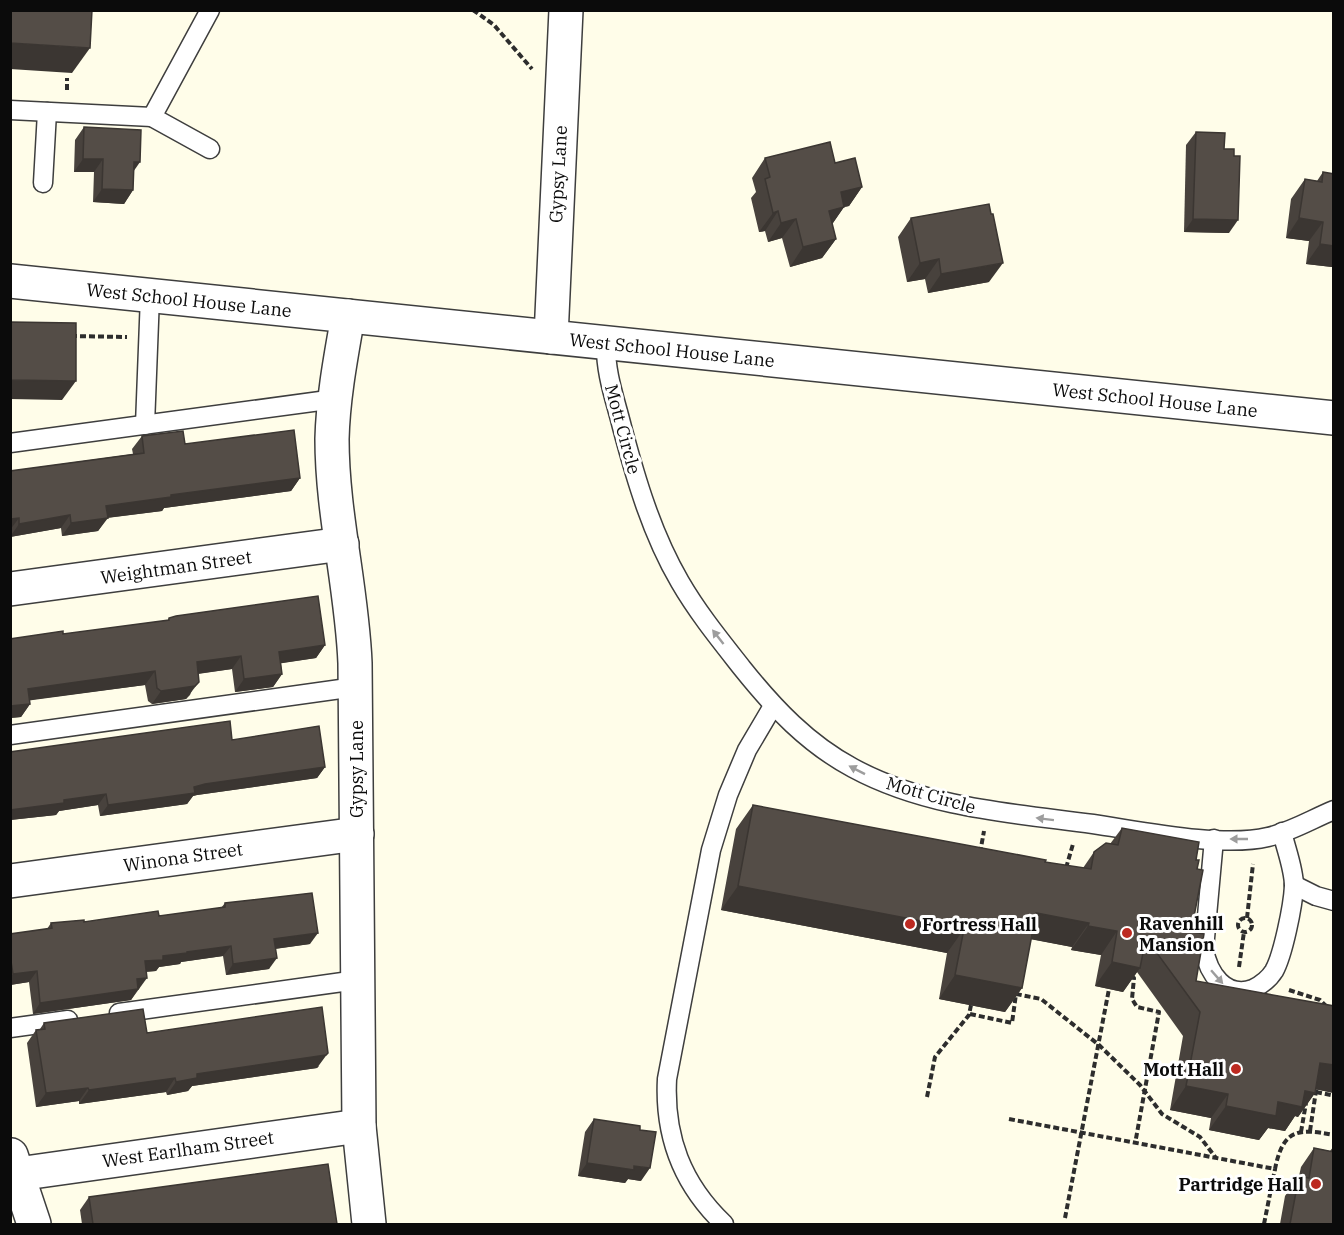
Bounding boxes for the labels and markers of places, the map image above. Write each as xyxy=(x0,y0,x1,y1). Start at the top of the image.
place label: Ravenhill Mansion xyxy=(1139,912,1224,956)
place label: Fortress Hall xyxy=(922,913,1037,936)
marker: Fortress Hall xyxy=(903,917,917,931)
marker: Ravenhill Mansion xyxy=(1120,926,1134,940)
place label: Mott Hall xyxy=(1143,1058,1224,1081)
marker: Mott Hall xyxy=(1229,1062,1243,1076)
place label: Partridge Hall xyxy=(1179,1173,1304,1196)
marker: Partridge Hall xyxy=(1309,1177,1323,1191)

